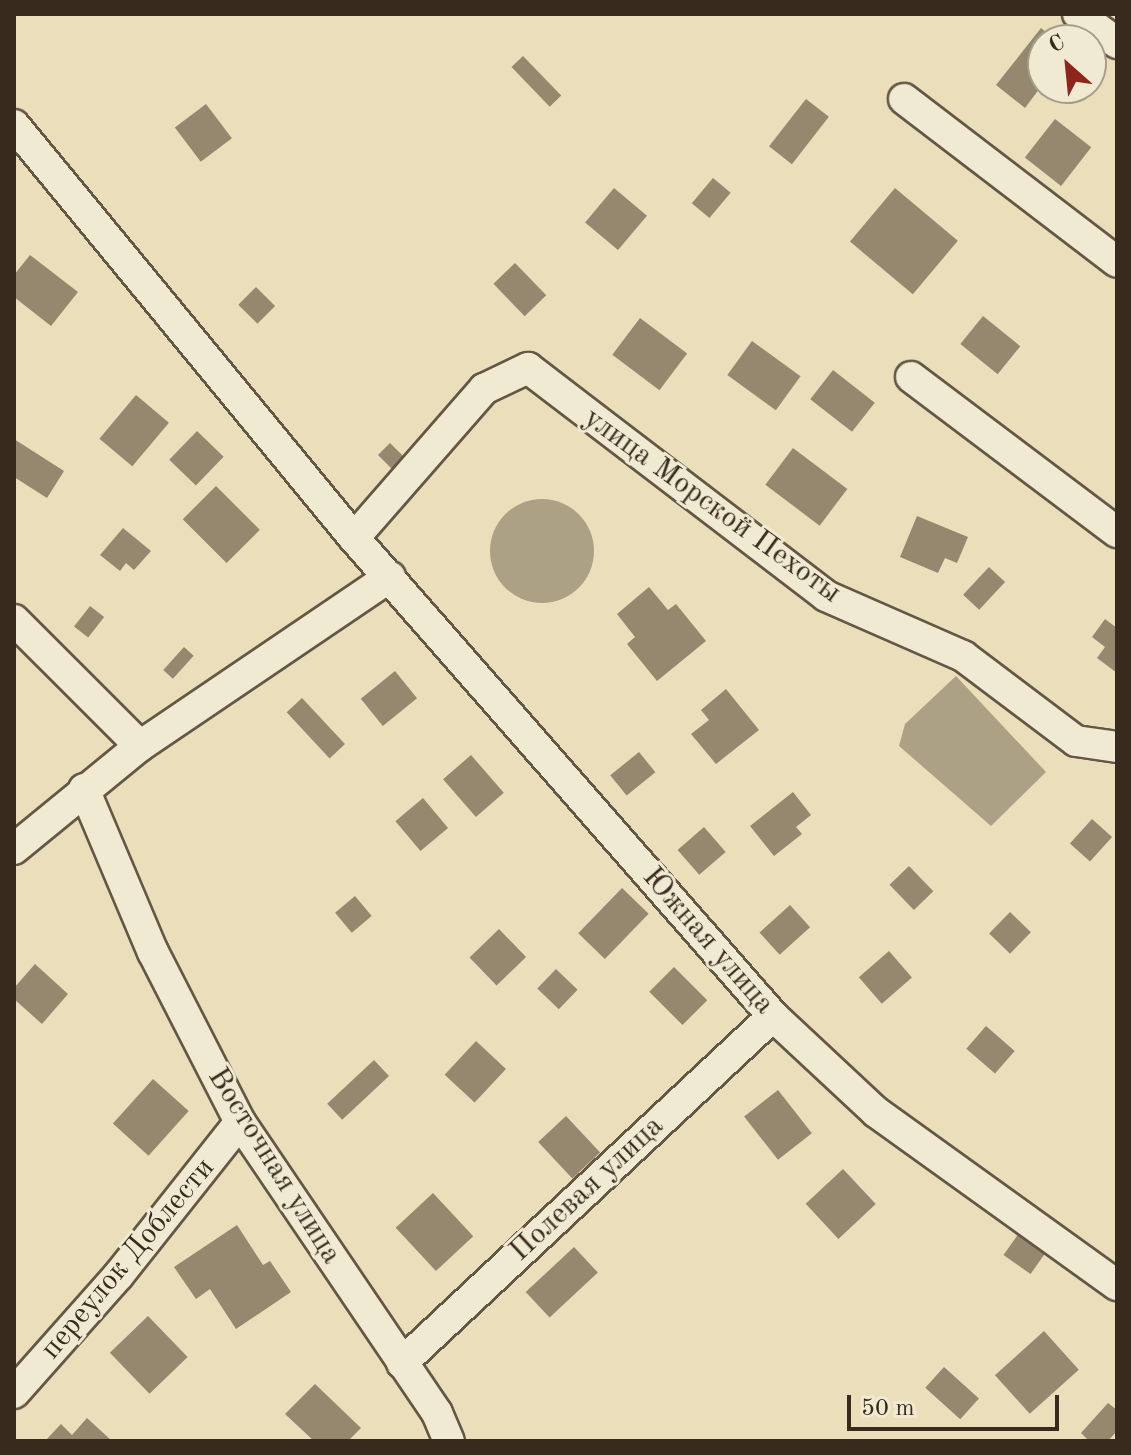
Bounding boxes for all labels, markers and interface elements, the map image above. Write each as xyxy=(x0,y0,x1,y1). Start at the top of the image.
north arrow xyxy=(1027,24,1107,104)
text: С xyxy=(1046,31,1068,57)
street label: улица Морской Пехоты xyxy=(576,401,848,611)
street label: Южная улица xyxy=(634,860,782,1022)
street label: Восточная улица xyxy=(199,1061,349,1271)
street label: Полевая улица xyxy=(503,1109,671,1269)
street label: переулок Доблести xyxy=(33,1151,223,1367)
scale bar xyxy=(851,1379,1063,1429)
text: 50 m xyxy=(861,1397,915,1421)

